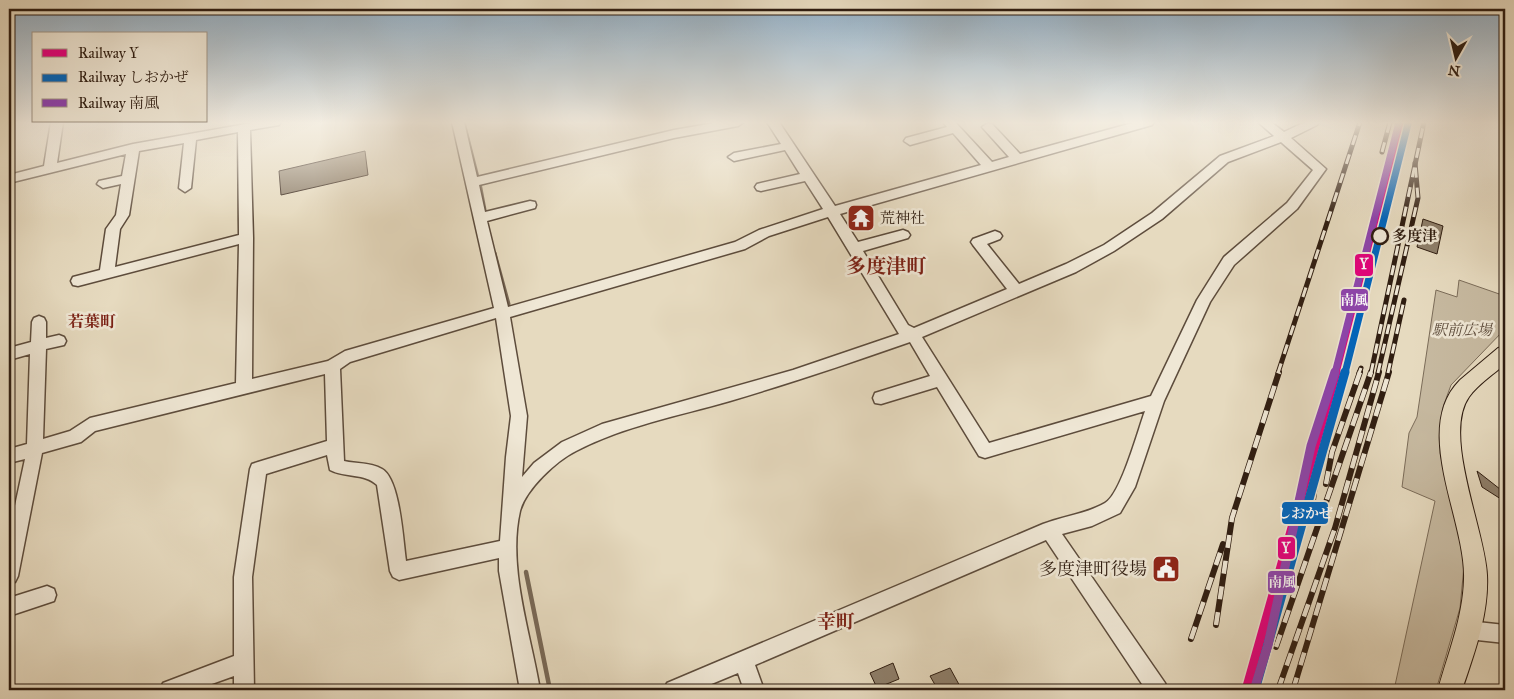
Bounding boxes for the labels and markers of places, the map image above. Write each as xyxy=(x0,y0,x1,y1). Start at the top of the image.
temple icon: 荒神社 xyxy=(846,203,876,233)
place label: 荒神社 xyxy=(880,209,925,227)
marker: 多度津 xyxy=(1371,227,1389,245)
place label: 多度津 xyxy=(1392,227,1437,245)
public building icon: 多度津町役場 xyxy=(1151,554,1181,584)
place label: 多度津町役場 xyxy=(1039,558,1147,580)

